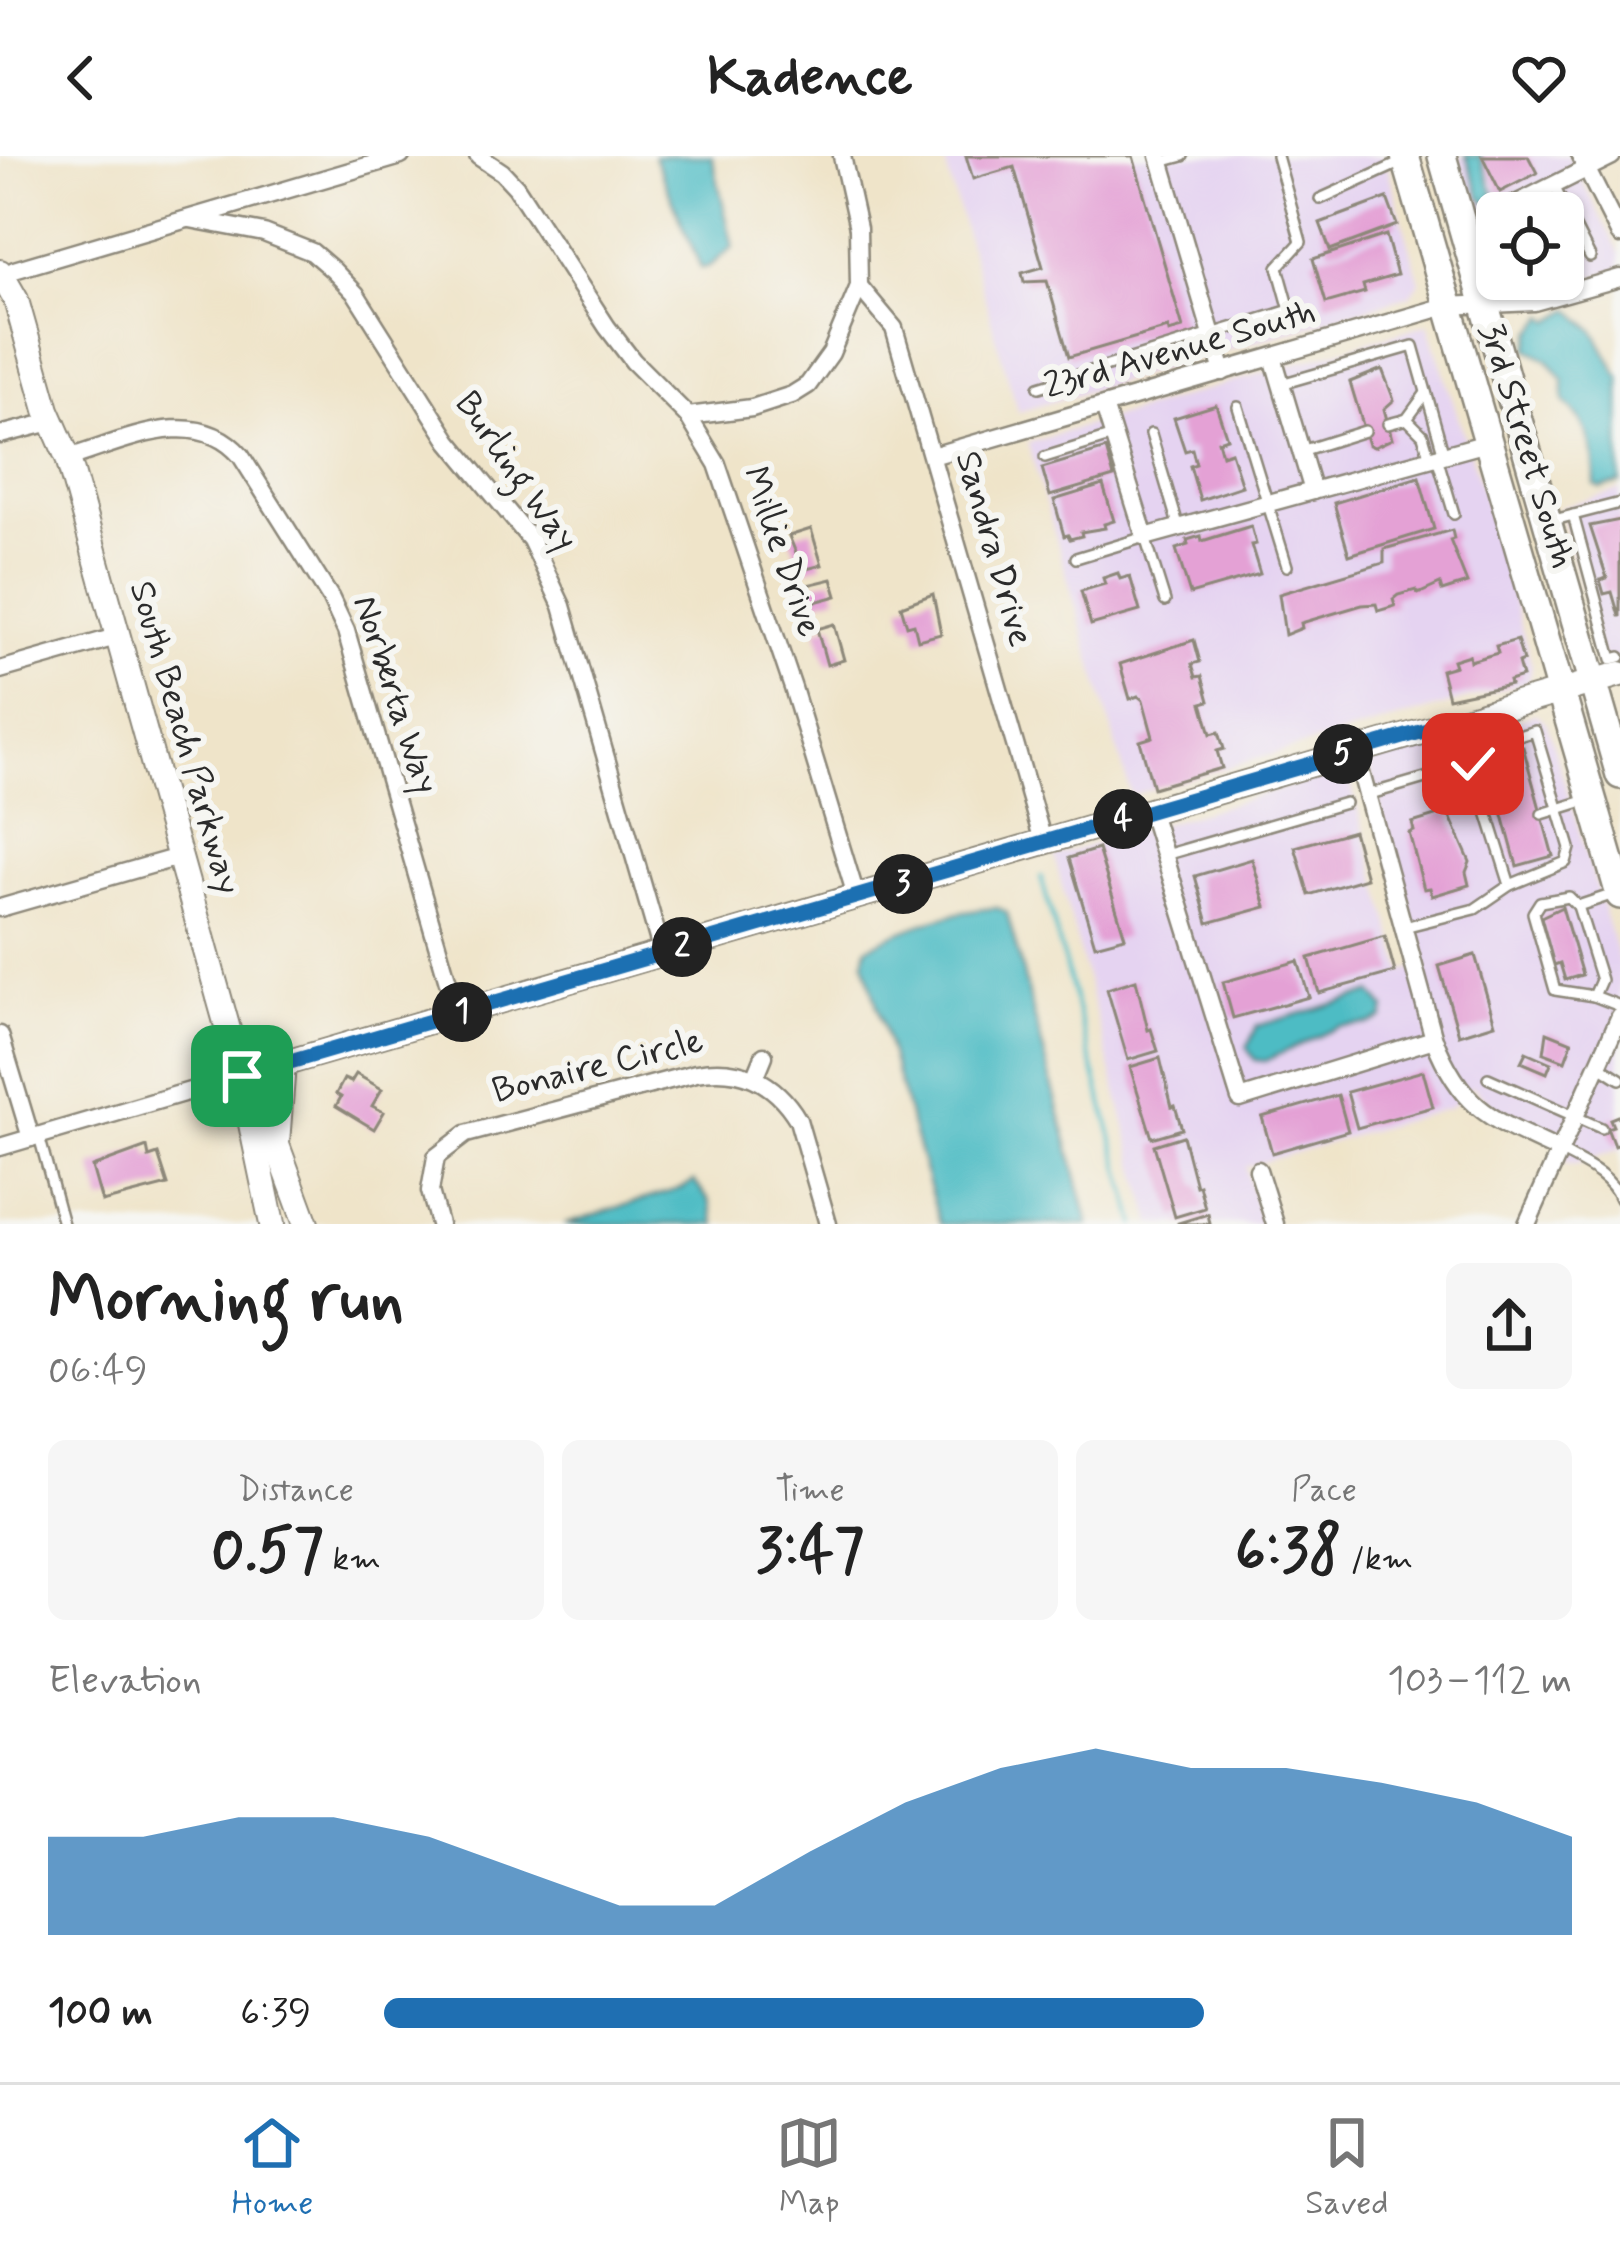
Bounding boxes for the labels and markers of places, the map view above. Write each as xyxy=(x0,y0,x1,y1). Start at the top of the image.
pin xyxy=(1422,713,1524,815)
pin: 5 xyxy=(1313,724,1373,784)
pin: 4 xyxy=(1093,789,1153,849)
pin: 3 xyxy=(873,854,933,914)
pin: 2 xyxy=(652,917,712,977)
pin: 1 xyxy=(432,982,492,1042)
pin xyxy=(191,1025,293,1127)

